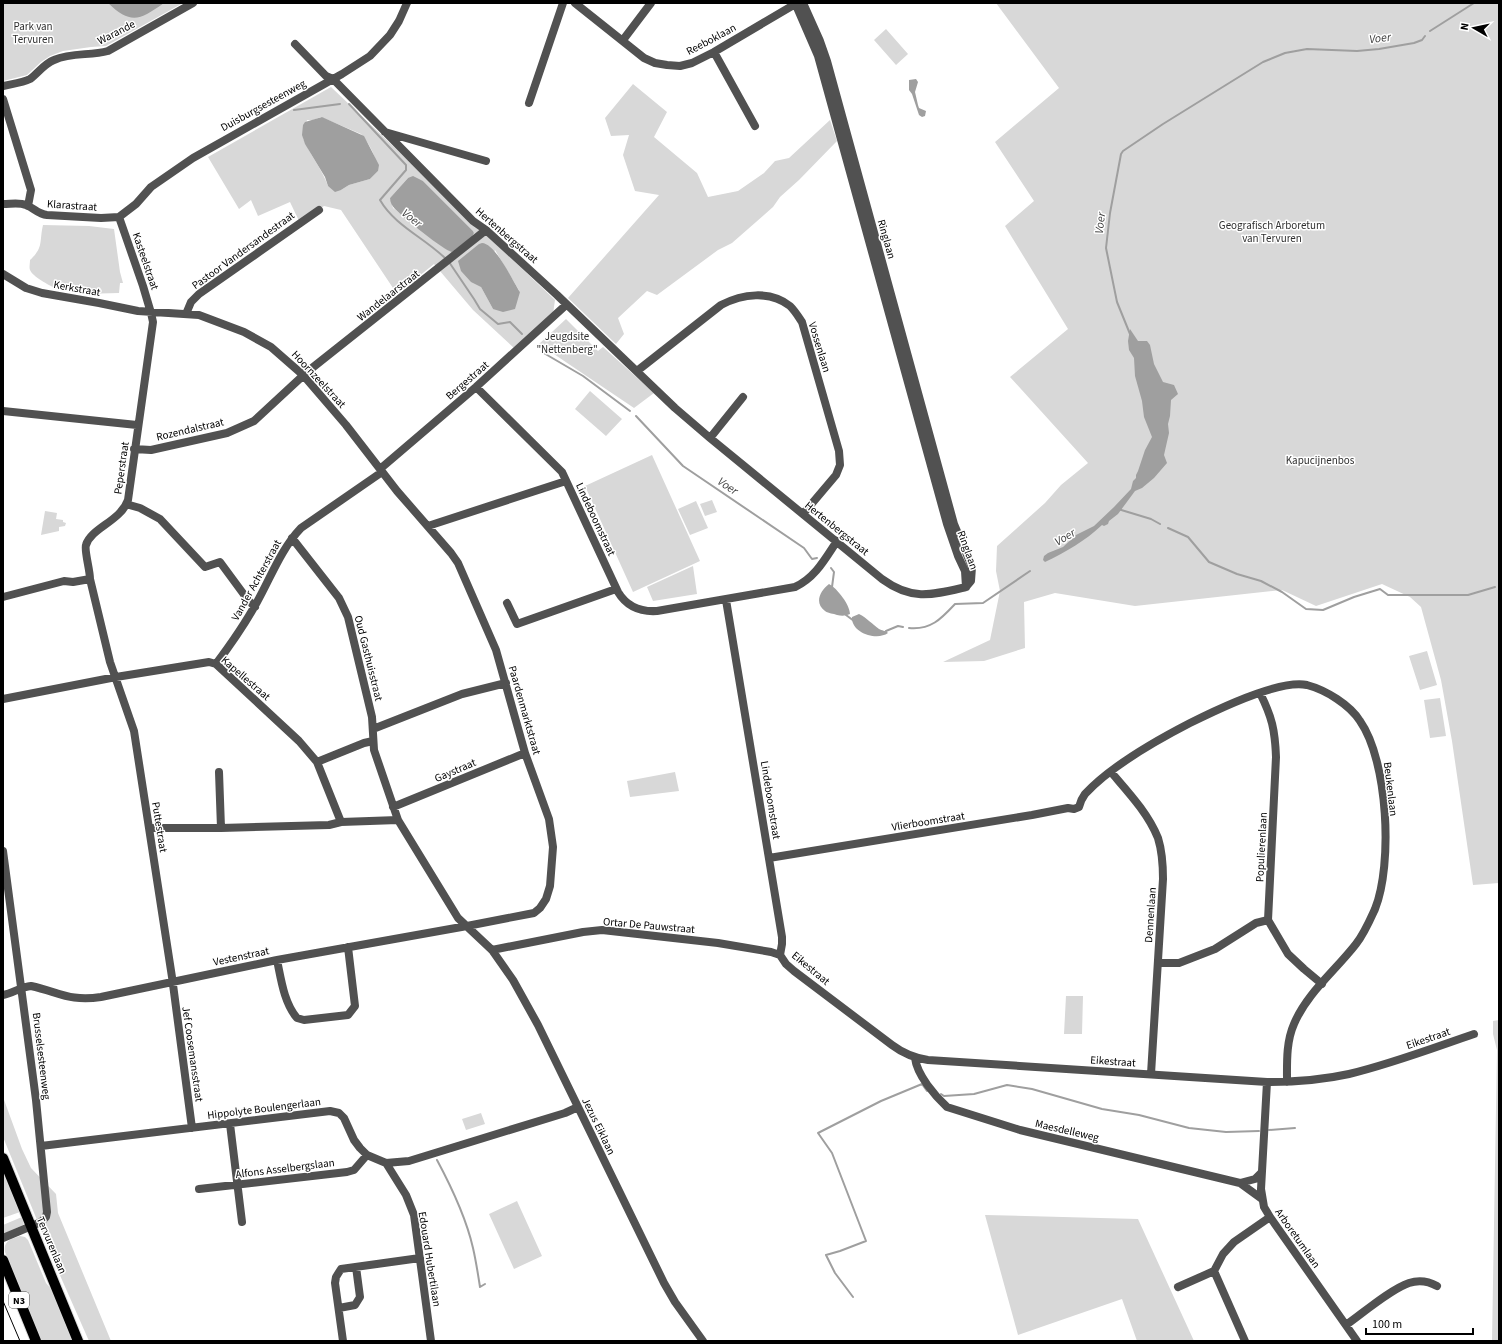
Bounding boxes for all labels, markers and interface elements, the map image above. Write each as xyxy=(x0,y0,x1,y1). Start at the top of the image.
north arrow xyxy=(1454,8,1494,48)
street label: Warande xyxy=(95,16,138,48)
park label: Park van Tervuren xyxy=(12,19,54,47)
street label: Reeboklaan xyxy=(684,20,739,59)
text: N xyxy=(1457,22,1473,31)
water label: Voer xyxy=(1368,29,1393,48)
street label: Duisburgsesteenweg xyxy=(218,76,309,135)
street label: Klarastraat xyxy=(46,196,98,215)
street label: Hertenbergstraat xyxy=(472,204,541,267)
water label: Voer xyxy=(398,205,426,232)
street label: Pastoor Vandersandestraat xyxy=(189,208,298,293)
water label: Voer xyxy=(1091,210,1110,235)
street label: Ringlaan xyxy=(874,218,899,261)
park label: Geografisch Arboretum van Tervuren xyxy=(1219,218,1325,246)
street label: Kasteelstraat xyxy=(129,230,162,292)
street label: Wandelaarstraat xyxy=(354,266,423,325)
street label: Kerkstraat xyxy=(52,277,102,300)
street label: Vossenlaan xyxy=(805,320,834,374)
park label: Jeugdsite "Nettenberg" xyxy=(536,329,598,357)
street label: Hoornzeelstraat xyxy=(288,347,349,412)
street label: Bergestraat xyxy=(442,357,492,403)
street label: Rozendalstraat xyxy=(155,414,226,445)
street label: Peperstraat xyxy=(110,440,133,495)
park label: Kapucijnenbos xyxy=(1286,453,1355,468)
water label: Voer xyxy=(714,473,742,500)
street label: Lindeboomstraat xyxy=(572,480,619,558)
street label: Hertenbergstraat xyxy=(801,498,872,559)
water label: Voer xyxy=(1052,524,1080,550)
street label: Ringlaan xyxy=(954,529,981,572)
street label: Vander Achterstraat xyxy=(228,537,285,624)
street label: Oud Gasthuisstraat xyxy=(351,614,386,703)
street label: Kapellestraat xyxy=(218,653,274,704)
street label: Paardenmarktstraat xyxy=(505,664,544,757)
street label: Gaystraat xyxy=(432,755,479,786)
street label: Lindeboomstraat xyxy=(757,760,784,841)
street label: Beukenlaan xyxy=(1380,761,1401,817)
street label: Puttestraat xyxy=(148,801,171,854)
street label: Vlierboomstraat xyxy=(890,808,966,835)
street label: Populierenlaan xyxy=(1252,812,1271,882)
street label: Dennenlaan xyxy=(1141,887,1160,943)
street label: Ortar De Pauwstraat xyxy=(602,914,696,937)
street label: Vestenstraat xyxy=(212,943,271,970)
street label: Eikestraat xyxy=(788,948,833,989)
street label: Jef Coosemansstraat xyxy=(178,1006,207,1103)
street label: Brusselsesteenweg xyxy=(29,1012,54,1101)
street label: Eikestraat xyxy=(1404,1024,1452,1053)
street label: Eikestraat xyxy=(1090,1052,1136,1071)
street label: Hippolyte Boulengerlaan xyxy=(206,1094,322,1123)
street label: Jezus Eiklaan xyxy=(578,1095,619,1157)
street label: Maesdelleweg xyxy=(1034,1116,1101,1145)
street label: Alfons Asselbergslaan xyxy=(235,1155,335,1182)
street label: Arboretumlaan xyxy=(1271,1205,1324,1271)
street label: Edouard Hubertilaan xyxy=(415,1210,444,1308)
street label: Tervurenlaan xyxy=(33,1214,70,1276)
road number: N3 xyxy=(9,1292,29,1308)
scale bar xyxy=(1366,1310,1473,1336)
text: 100 m xyxy=(1372,1316,1402,1333)

